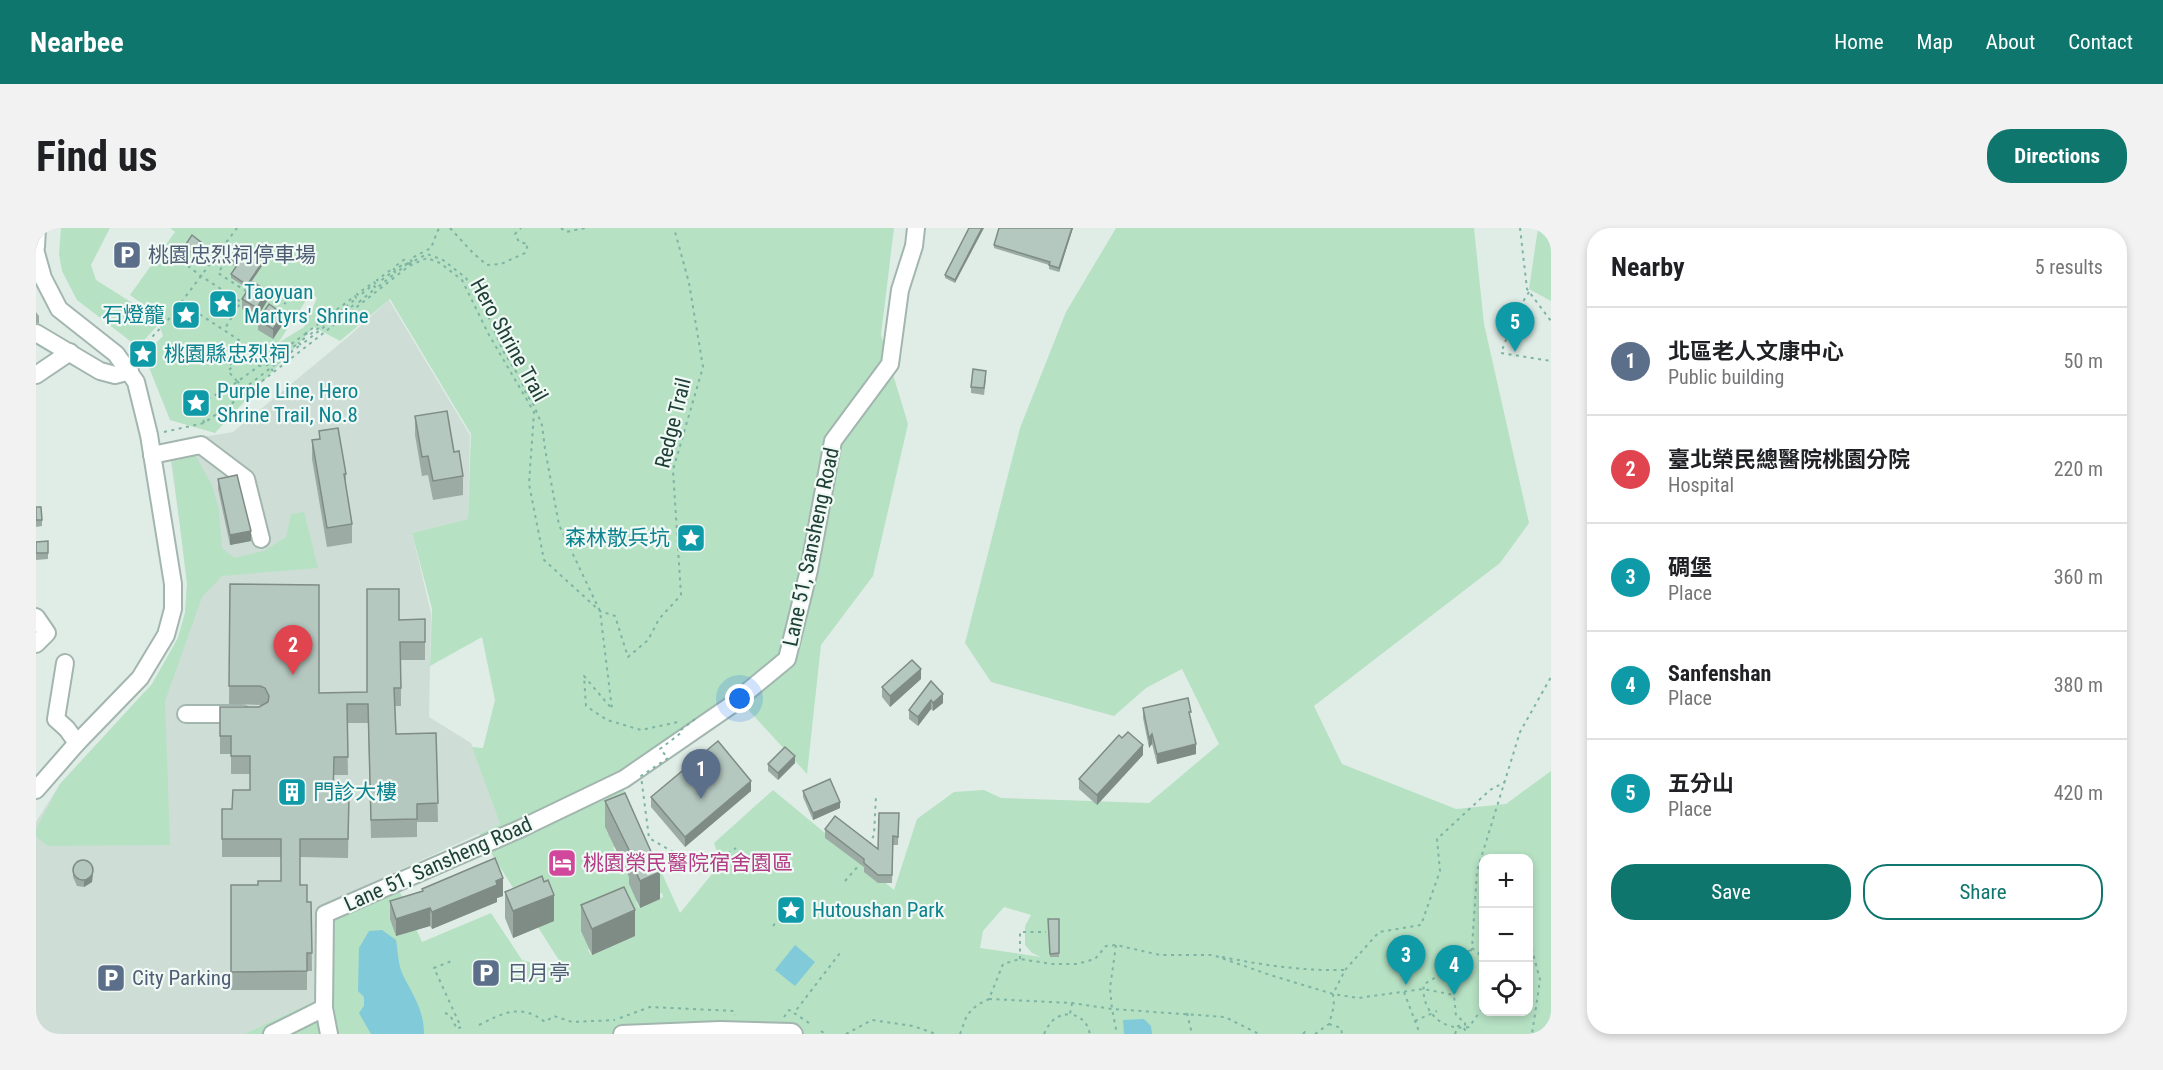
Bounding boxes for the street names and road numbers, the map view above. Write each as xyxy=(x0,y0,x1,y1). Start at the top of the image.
street label: Hero Shrine Trail xyxy=(465,274,553,406)
street label: Redge Trail xyxy=(650,376,696,470)
street label: Lane 51, Sansheng Road xyxy=(778,445,844,649)
street label: Lane 51, Sansheng Road xyxy=(341,812,535,916)

